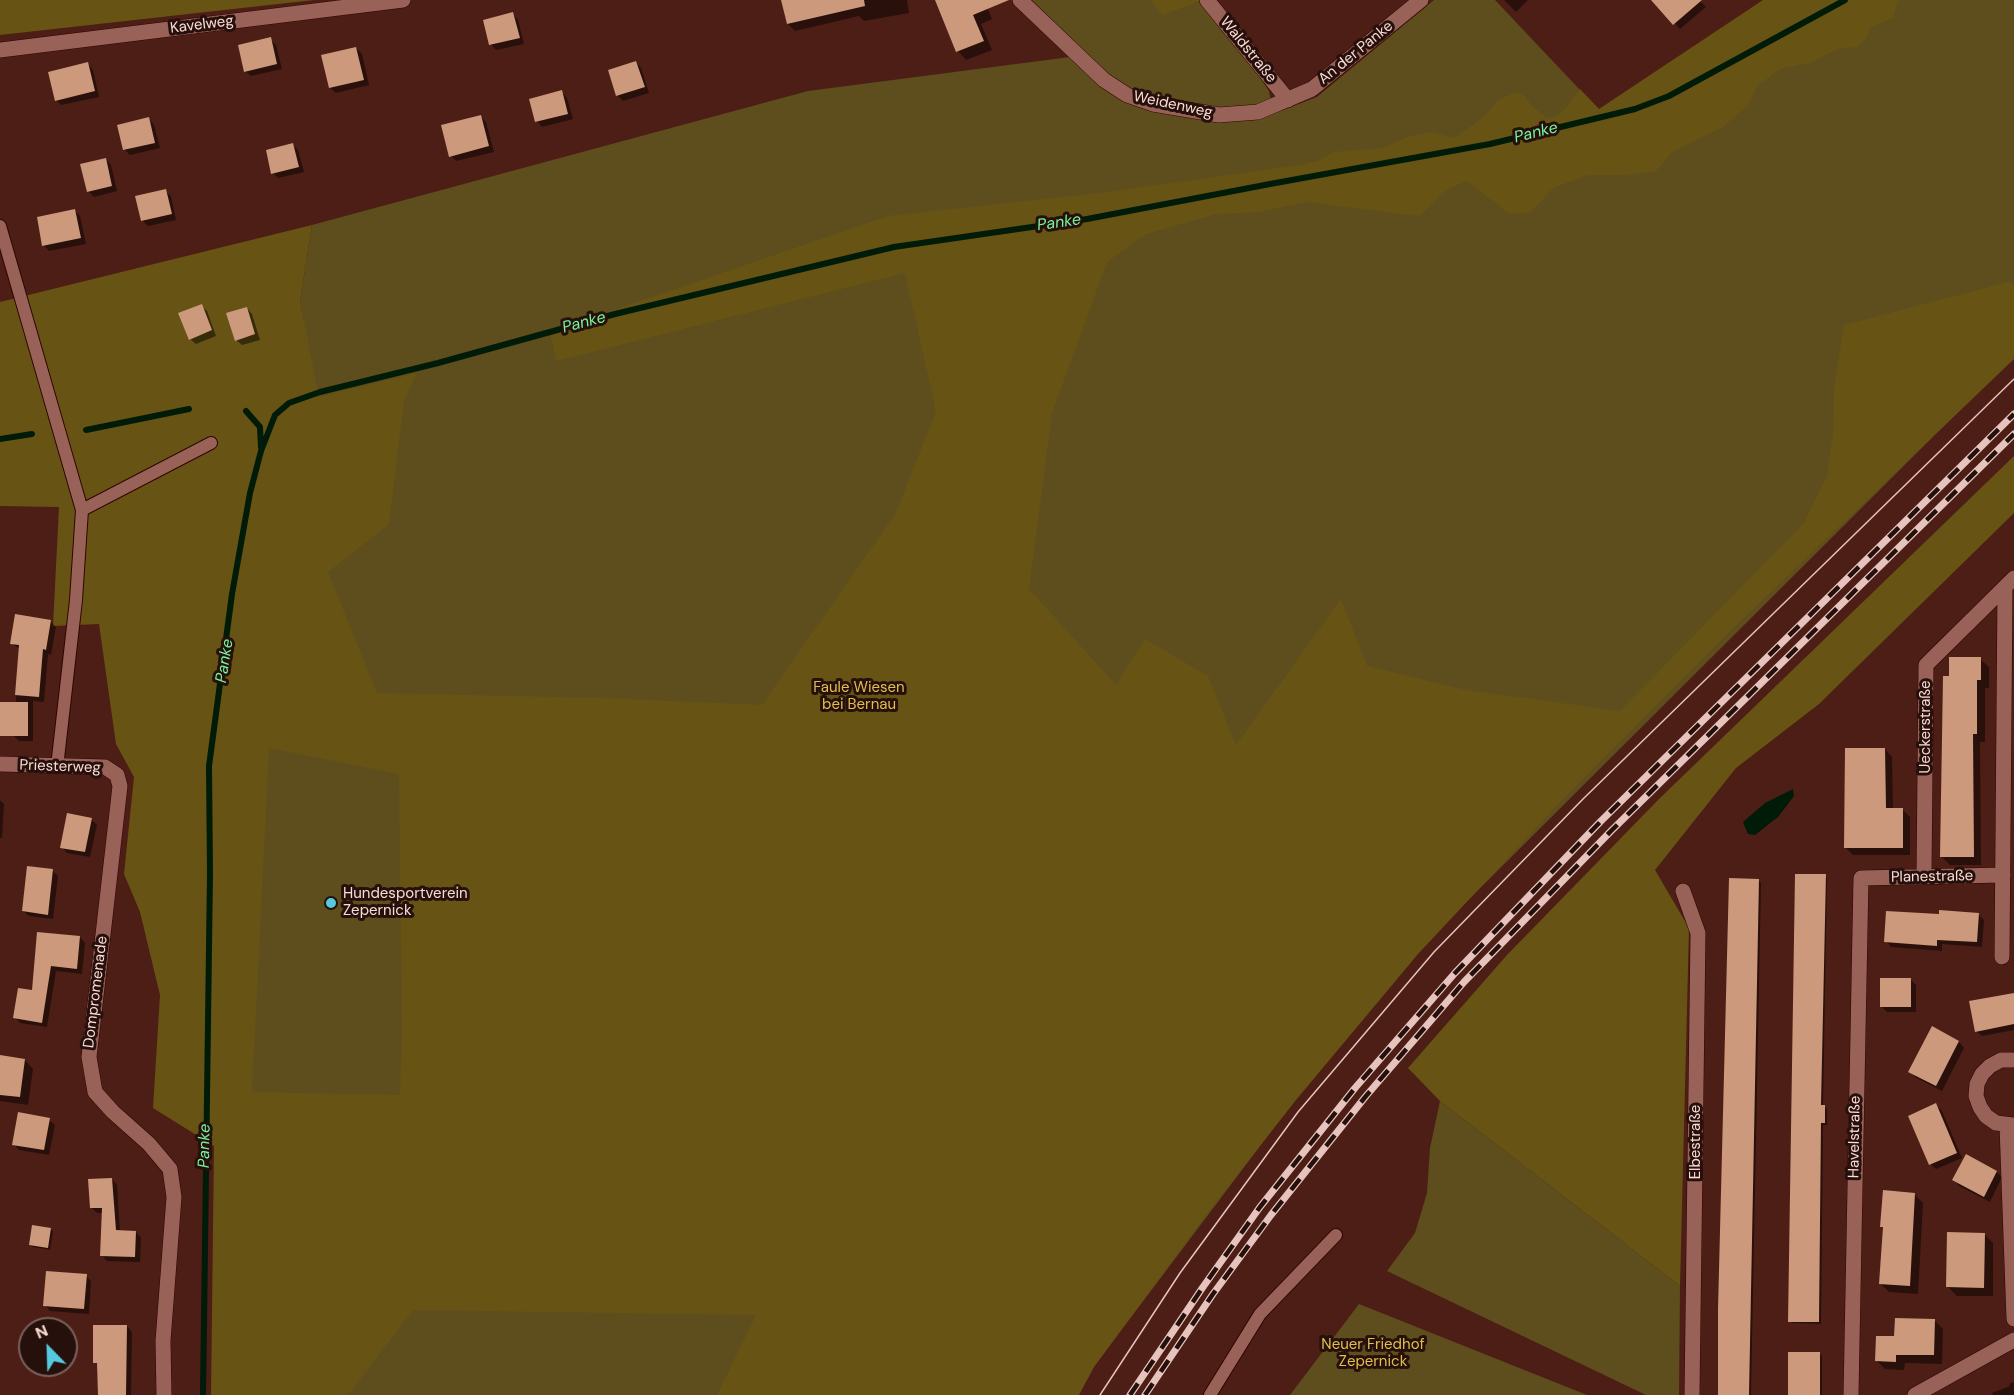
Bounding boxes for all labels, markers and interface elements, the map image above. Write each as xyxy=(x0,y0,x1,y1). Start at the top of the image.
street label: Kavelweg xyxy=(169,12,235,38)
street label: Waldstraße xyxy=(1216,13,1280,87)
street label: An der Panke xyxy=(1315,17,1397,89)
street label: Weidenweg xyxy=(1132,88,1214,122)
water label: Panke xyxy=(1512,118,1560,148)
water label: Panke xyxy=(1036,210,1082,236)
water label: Panke xyxy=(560,308,608,338)
water label: Panke xyxy=(212,638,238,684)
park label: Faule Wiesen bei Bernau xyxy=(813,679,905,714)
street label: Ueckerstraße xyxy=(1917,680,1935,774)
street label: Priesterweg xyxy=(19,757,101,777)
street label: Planestraße xyxy=(1891,867,1973,887)
place label: Hundesportverein Zepernick xyxy=(343,885,468,920)
marker: Hundesportverein Zepernick xyxy=(324,896,338,910)
street label: Dompromenade xyxy=(80,935,112,1049)
street label: Havelstraße xyxy=(1845,1096,1865,1178)
street label: Elbestraße xyxy=(1687,1105,1705,1179)
water label: Panke xyxy=(195,1124,215,1168)
north arrow xyxy=(18,1317,78,1377)
text: N xyxy=(32,1320,51,1344)
park label: Neuer Friedhof Zepernick xyxy=(1321,1336,1425,1371)

